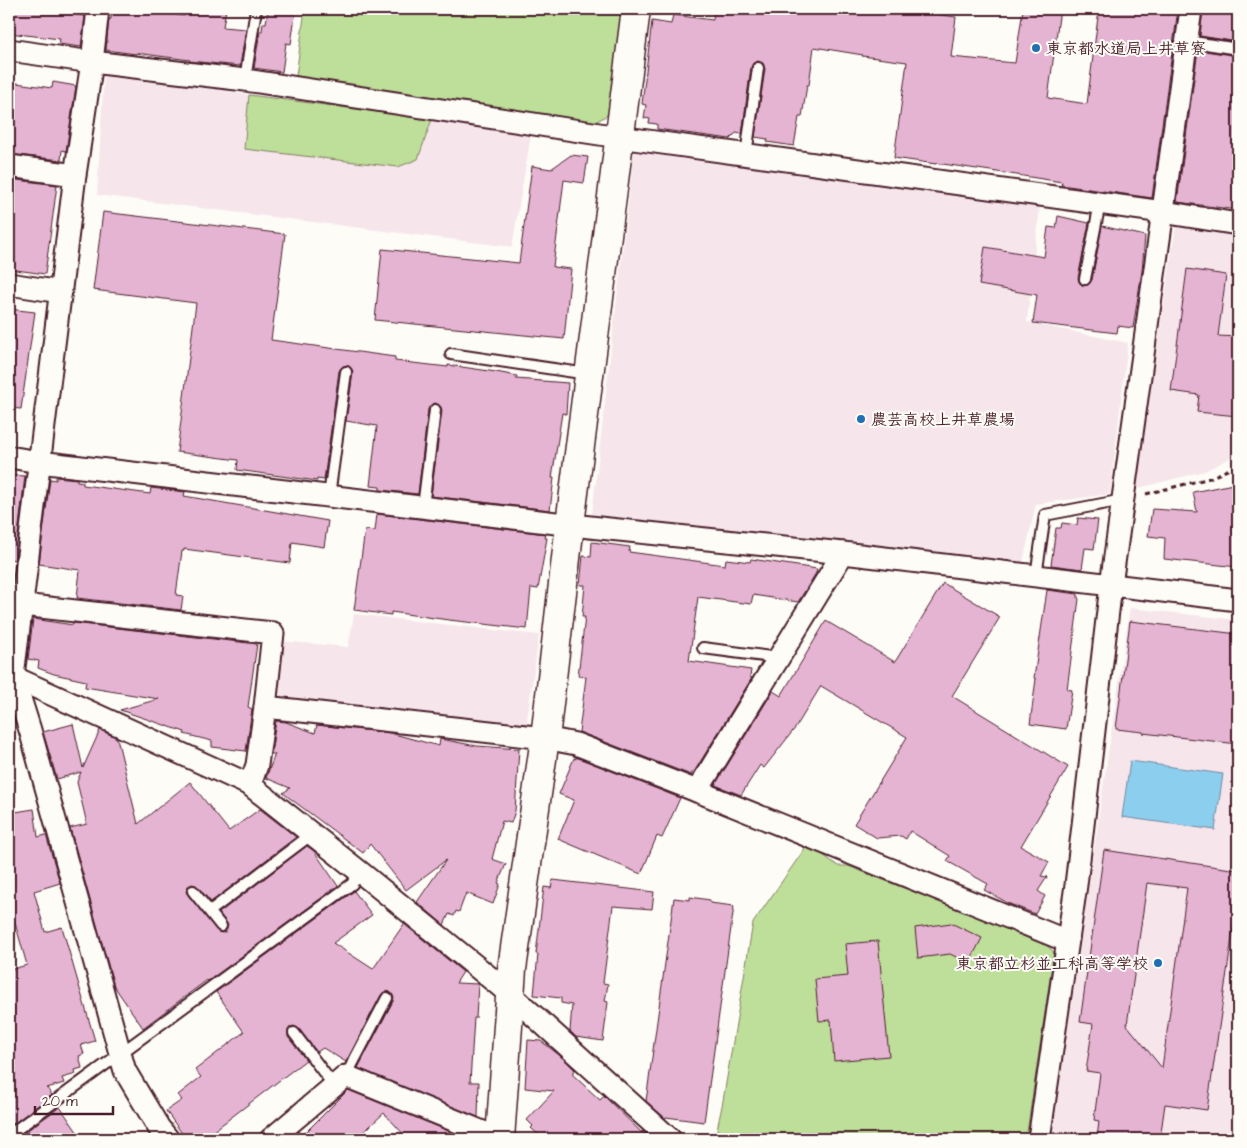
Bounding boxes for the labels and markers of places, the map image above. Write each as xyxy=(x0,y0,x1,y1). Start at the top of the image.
place label: 東京都水道局上井草寮 xyxy=(1046,38,1206,60)
marker: 東京都水道局上井草寮 xyxy=(1030,42,1042,54)
place label: 農芸高校上井草農場 xyxy=(871,409,1015,431)
marker: 農芸高校上井草農場 xyxy=(855,413,867,425)
place label: 東京都立杉並工科高等学校 xyxy=(956,953,1148,975)
marker: 東京都立杉並工科高等学校 xyxy=(1152,957,1164,969)

